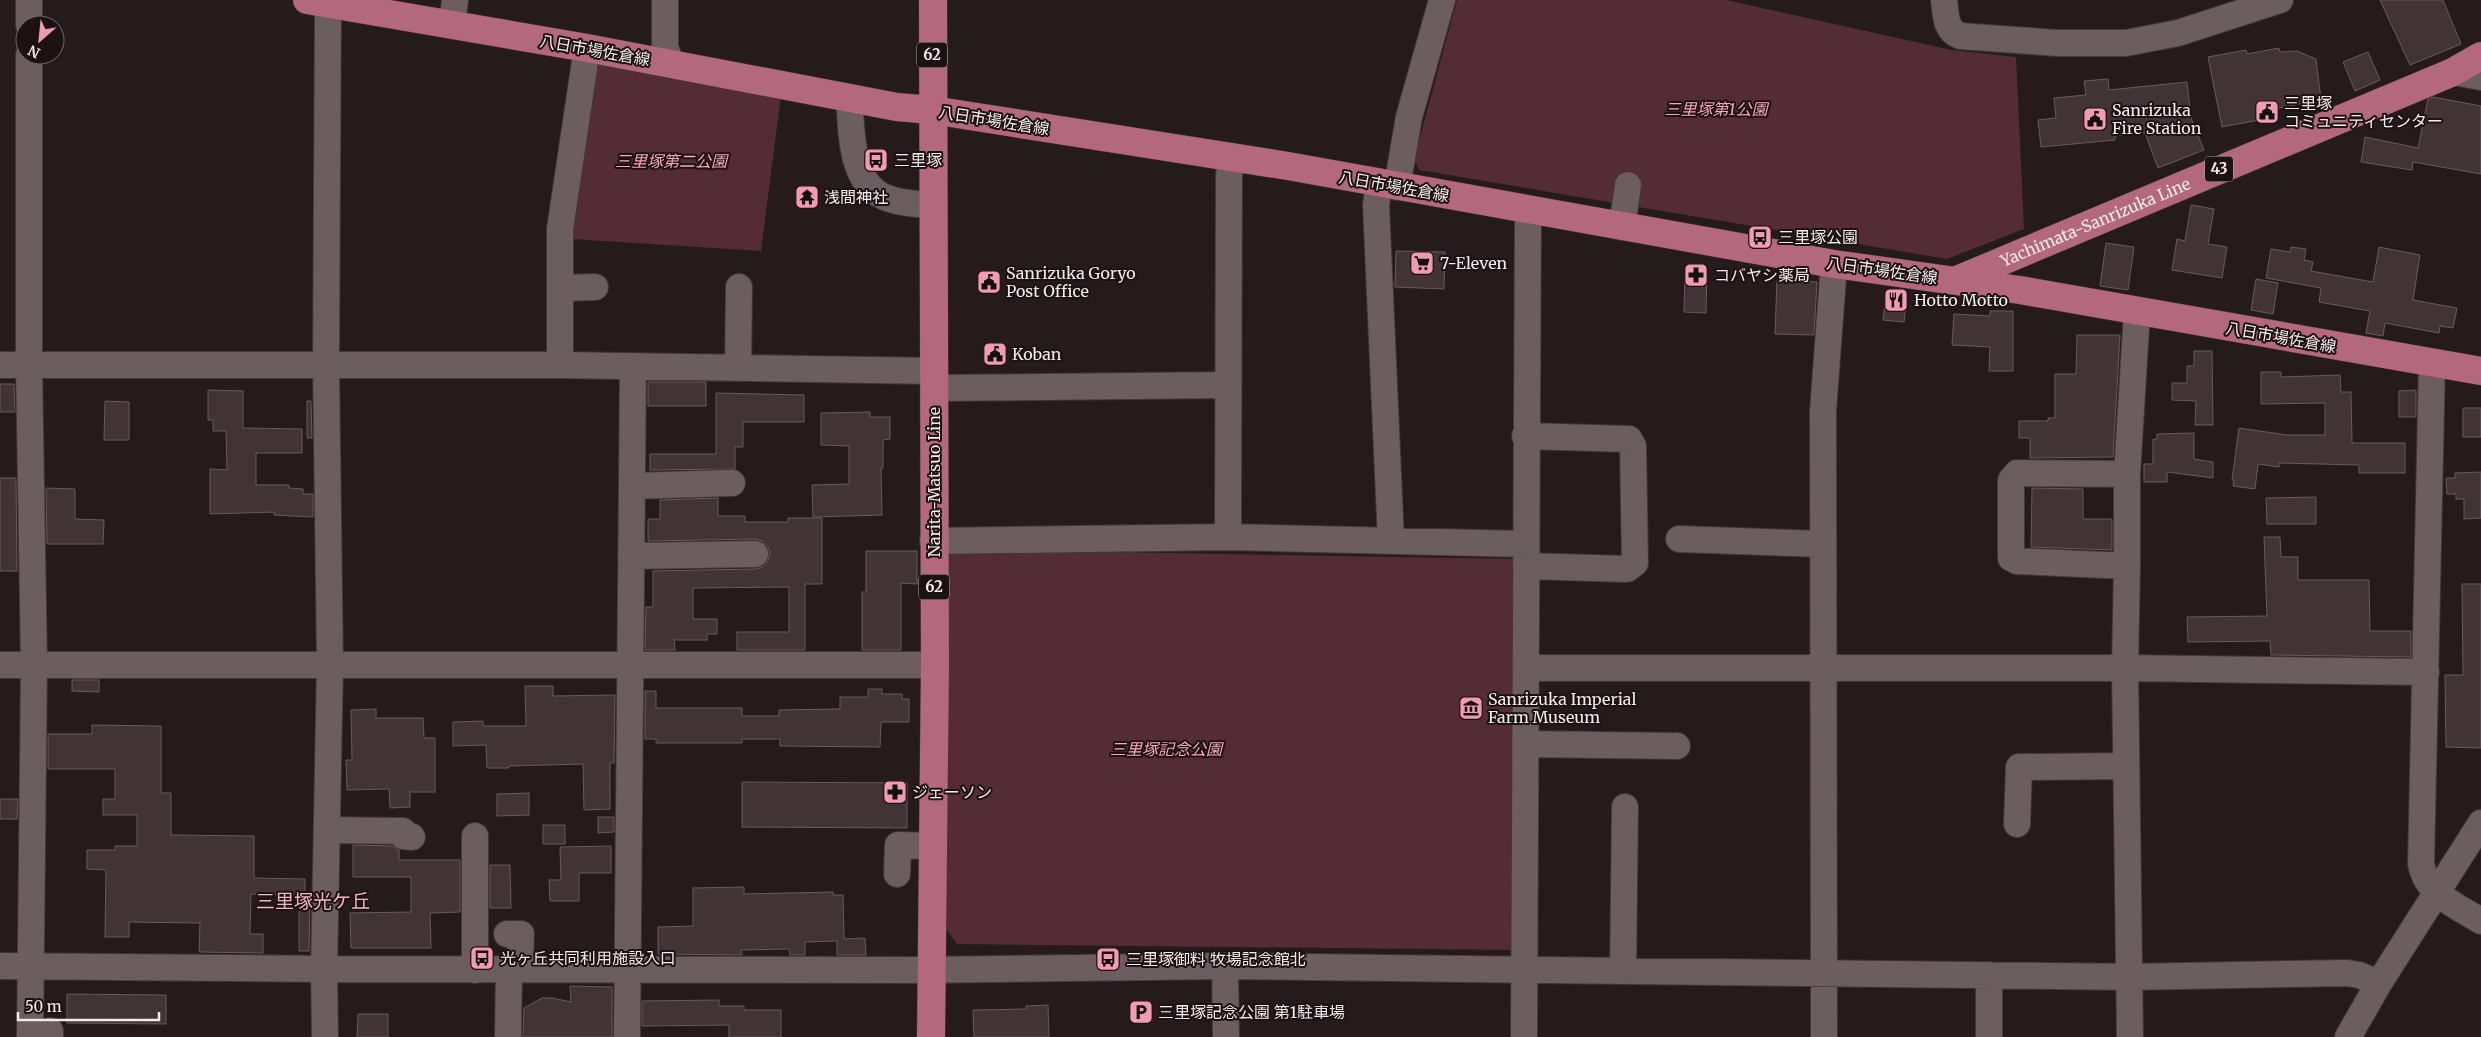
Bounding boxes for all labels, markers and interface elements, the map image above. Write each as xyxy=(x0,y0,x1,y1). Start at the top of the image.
north arrow xyxy=(15,15,65,65)
street label: 八日市場佐倉線 xyxy=(538,30,652,70)
text: N xyxy=(25,41,43,62)
road number: 62 xyxy=(917,42,947,68)
place label: 三里塚 コミュニティセンター xyxy=(2284,93,2443,131)
park label: 三里塚第1公園 xyxy=(1665,99,1769,119)
public building icon: 三里塚 コミュニティセンター xyxy=(2254,99,2280,125)
place label: Sanrizuka Fire Station xyxy=(2112,100,2202,138)
street label: 八日市場佐倉線 xyxy=(937,101,1051,139)
public building icon: Sanrizuka Fire Station xyxy=(2082,106,2108,132)
bus stop icon: 三里塚 xyxy=(863,147,889,173)
place label: 三里塚 xyxy=(894,150,942,170)
park label: 三里塚第二公園 xyxy=(615,151,729,171)
road number: 43 xyxy=(2205,156,2233,182)
street label: 八日市場佐倉線 xyxy=(1337,166,1451,206)
street label: Yachimata-Sanrizuka Line xyxy=(1996,173,2193,271)
temple icon: 浅間神社 xyxy=(794,184,820,210)
place label: 浅間神社 xyxy=(824,187,888,207)
bus stop icon: 三里塚公園 xyxy=(1747,224,1773,250)
place label: 三里塚公園 xyxy=(1778,227,1858,247)
supermarket icon: 7-Eleven xyxy=(1409,250,1435,276)
street label: 八日市場佐倉線 xyxy=(1825,252,1939,288)
place label: 7-Eleven xyxy=(1440,253,1508,273)
pharmacy icon: コバヤシ薬局 xyxy=(1683,262,1709,288)
place label: Sanrizuka Goryo Post Office xyxy=(1006,263,1136,301)
place label: コバヤシ薬局 xyxy=(1714,265,1810,285)
public building icon: Sanrizuka Goryo Post Office xyxy=(976,269,1002,295)
restaurant icon: Hotto Motto xyxy=(1883,287,1909,313)
place label: Hotto Motto xyxy=(1914,290,2008,310)
street label: 八日市場佐倉線 xyxy=(2224,317,2338,357)
public building icon: Koban xyxy=(982,341,1008,367)
place label: Koban xyxy=(1012,344,1062,364)
street label: Narita-Matsuo Line xyxy=(924,407,944,557)
road number: 62 xyxy=(919,574,949,600)
place label: Sanrizuka Imperial Farm Museum xyxy=(1488,689,1637,727)
museum icon: Sanrizuka Imperial Farm Museum xyxy=(1458,695,1484,721)
park label: 三里塚記念公園 xyxy=(1110,739,1224,759)
pharmacy icon: ジェーソン xyxy=(882,779,908,805)
place label: ジェーソン xyxy=(912,782,992,802)
district label: 三里塚光ケ丘 xyxy=(256,889,370,913)
bus stop icon: 光ヶ丘共同利用施設入口 xyxy=(469,945,495,971)
bus stop icon: 三里塚御料 牧場記念館北 xyxy=(1095,946,1121,972)
place label: 光ヶ丘共同利用施設入口 xyxy=(500,948,676,968)
place label: 三里塚御料 牧場記念館北 xyxy=(1126,949,1306,969)
scale bar xyxy=(18,990,159,1022)
text: 50 m xyxy=(25,997,62,1016)
parking icon: 三里塚記念公園 第1駐車場 xyxy=(1128,999,1154,1025)
place label: 三里塚記念公園 第1駐車場 xyxy=(1158,1002,1345,1022)

